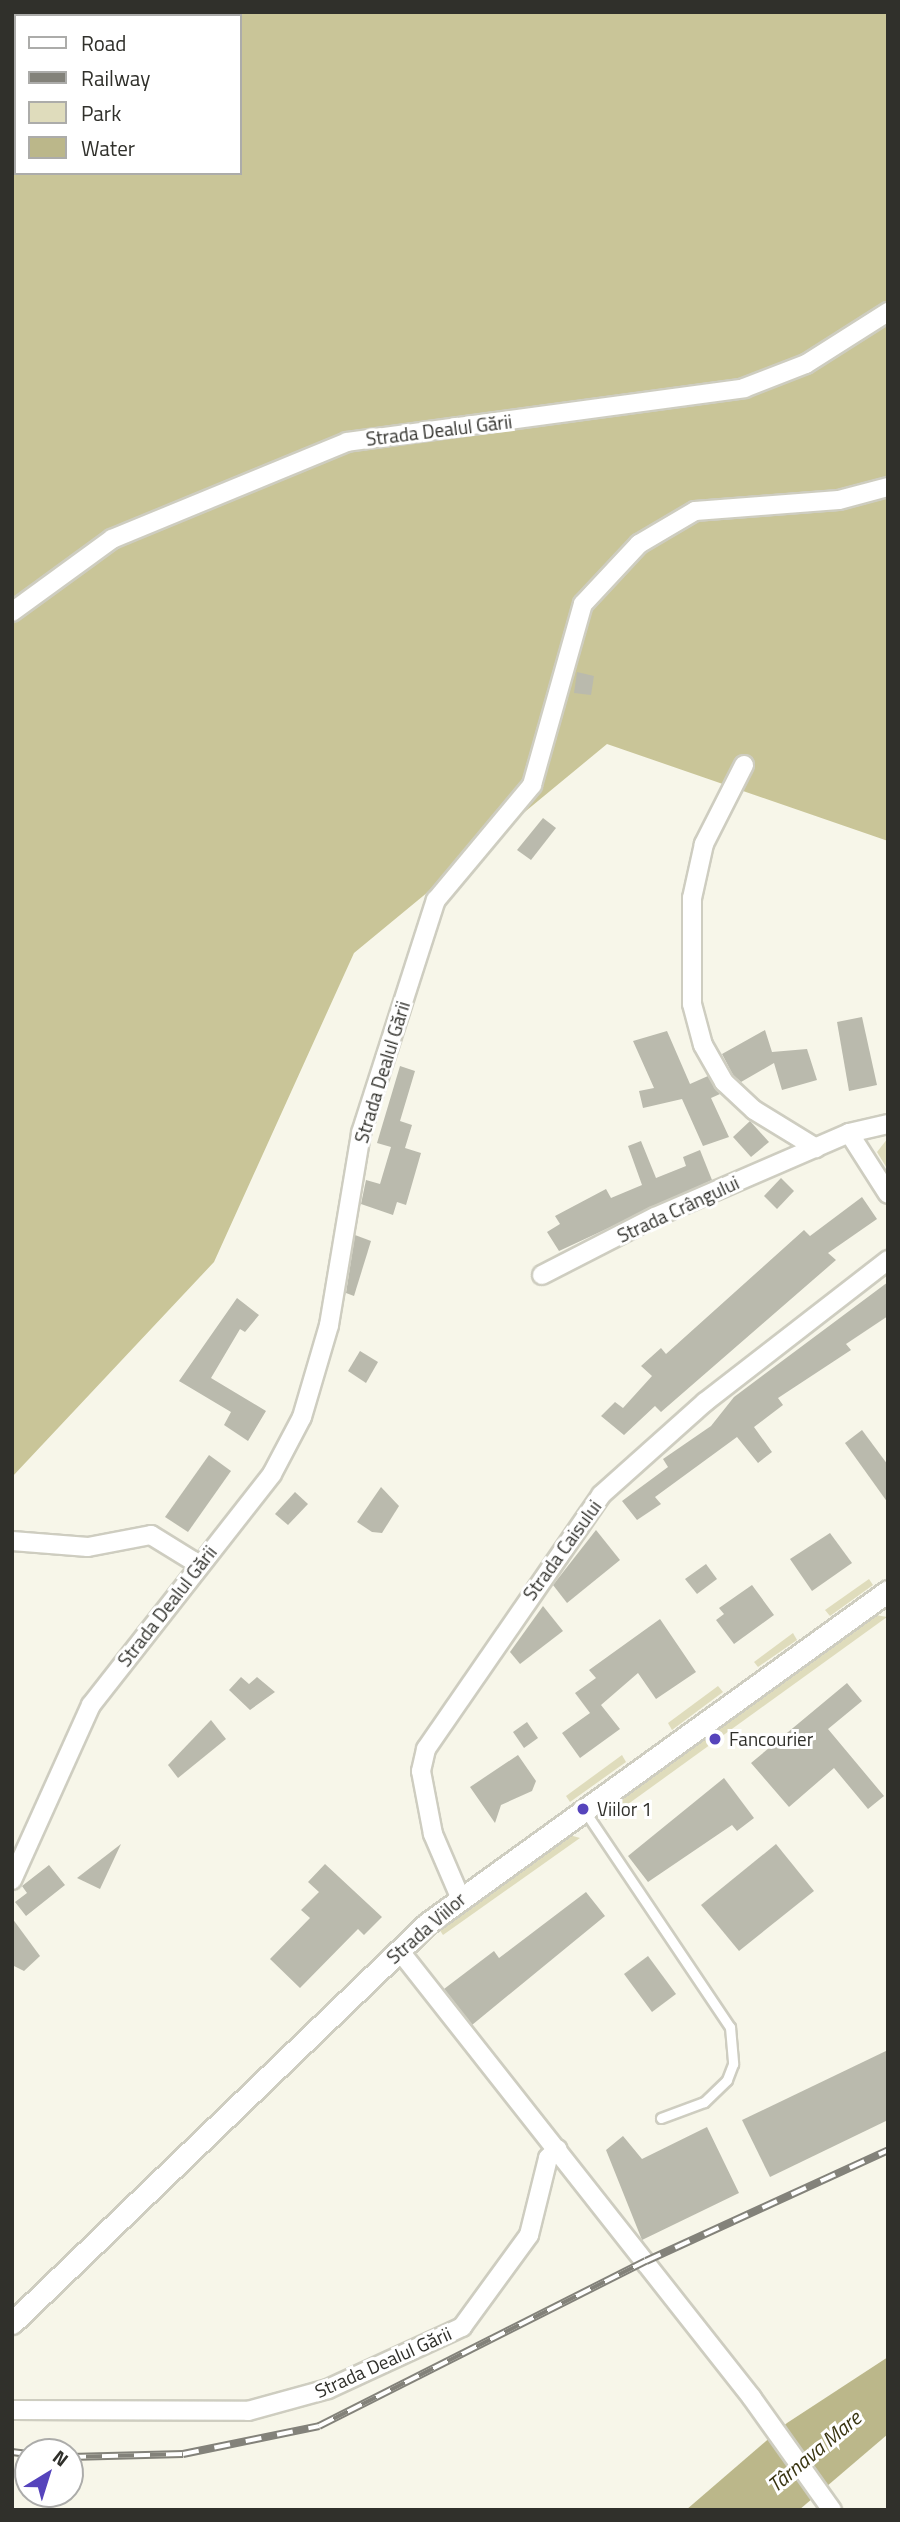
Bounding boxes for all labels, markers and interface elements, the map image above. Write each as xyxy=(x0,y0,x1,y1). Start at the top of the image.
legend xyxy=(14,14,242,175)
text: Road xyxy=(81,27,126,59)
text: Railway xyxy=(81,62,150,94)
text: Park xyxy=(81,97,121,129)
text: Water xyxy=(81,132,135,164)
street label: Strada Dealul Gării xyxy=(365,410,513,450)
street label: Strada Dealul Gării xyxy=(350,998,414,1146)
street label: Strada Crângului xyxy=(614,1171,742,1247)
street label: Strada Caisului xyxy=(518,1495,606,1605)
street label: Strada Dealul Gării xyxy=(113,1541,221,1671)
place label: Fancourier xyxy=(729,1728,813,1750)
marker: Fancourier xyxy=(707,1731,723,1747)
place label: Viilor 1 xyxy=(597,1798,652,1820)
marker: Viilor 1 xyxy=(575,1801,591,1817)
street label: Strada Viilor xyxy=(382,1888,470,1968)
street label: Strada Dealul Gării xyxy=(311,2322,455,2402)
water label: Târnava Mare xyxy=(762,2405,866,2497)
north arrow xyxy=(14,2438,84,2508)
text: N xyxy=(47,2442,75,2473)

